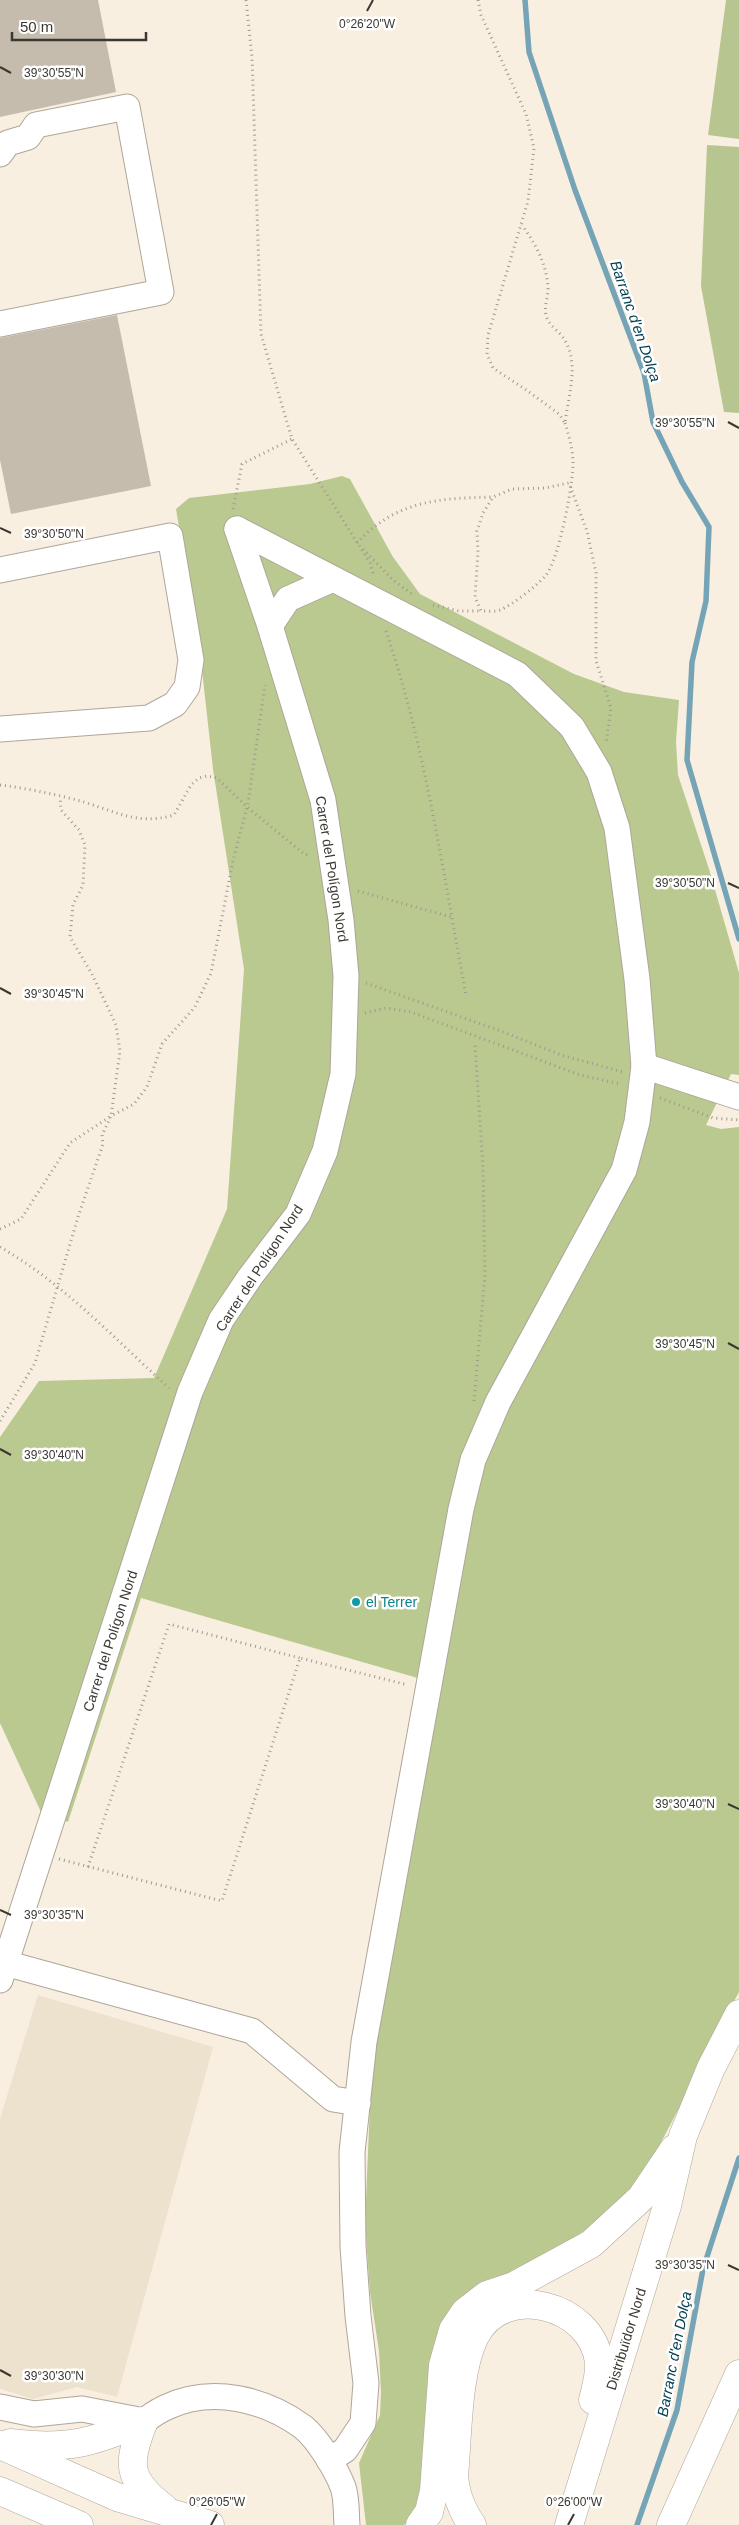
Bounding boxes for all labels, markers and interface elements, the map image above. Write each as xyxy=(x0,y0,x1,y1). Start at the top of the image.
scale bar xyxy=(12,10,146,42)
text: 0°26'20"W xyxy=(339,17,396,31)
text: 50 m xyxy=(20,18,53,35)
text: 39°30'55"N xyxy=(24,66,84,80)
water label: Barranc d'en Dolça xyxy=(607,258,665,384)
text: 39°30'55"N xyxy=(655,416,715,430)
text: 39°30'50"N xyxy=(24,527,84,541)
street label: Carrer del Polígon Nord xyxy=(313,795,351,943)
text: 39°30'50"N xyxy=(655,876,715,890)
text: 39°30'45"N xyxy=(24,987,84,1001)
street label: Carrer del Polígon Nord xyxy=(212,1202,306,1334)
text: 39°30'45"N xyxy=(655,1337,715,1351)
text: 39°30'40"N xyxy=(24,1448,84,1462)
street label: Carrer del Polígon Nord xyxy=(80,1568,140,1714)
place label: el Terrer xyxy=(366,1594,417,1610)
marker: el Terrer xyxy=(350,1596,362,1608)
text: 39°30'40"N xyxy=(655,1797,715,1811)
text: 39°30'35"N xyxy=(24,1908,84,1922)
text: 39°30'35"N xyxy=(655,2258,715,2272)
street label: Distribuïdor Nord xyxy=(603,2286,649,2392)
water label: Barranc d'en Dolça xyxy=(654,2290,694,2418)
text: 39°30'30"N xyxy=(24,2369,84,2383)
text: 0°26'05"W xyxy=(189,2495,246,2509)
text: 0°26'00"W xyxy=(546,2495,603,2509)

